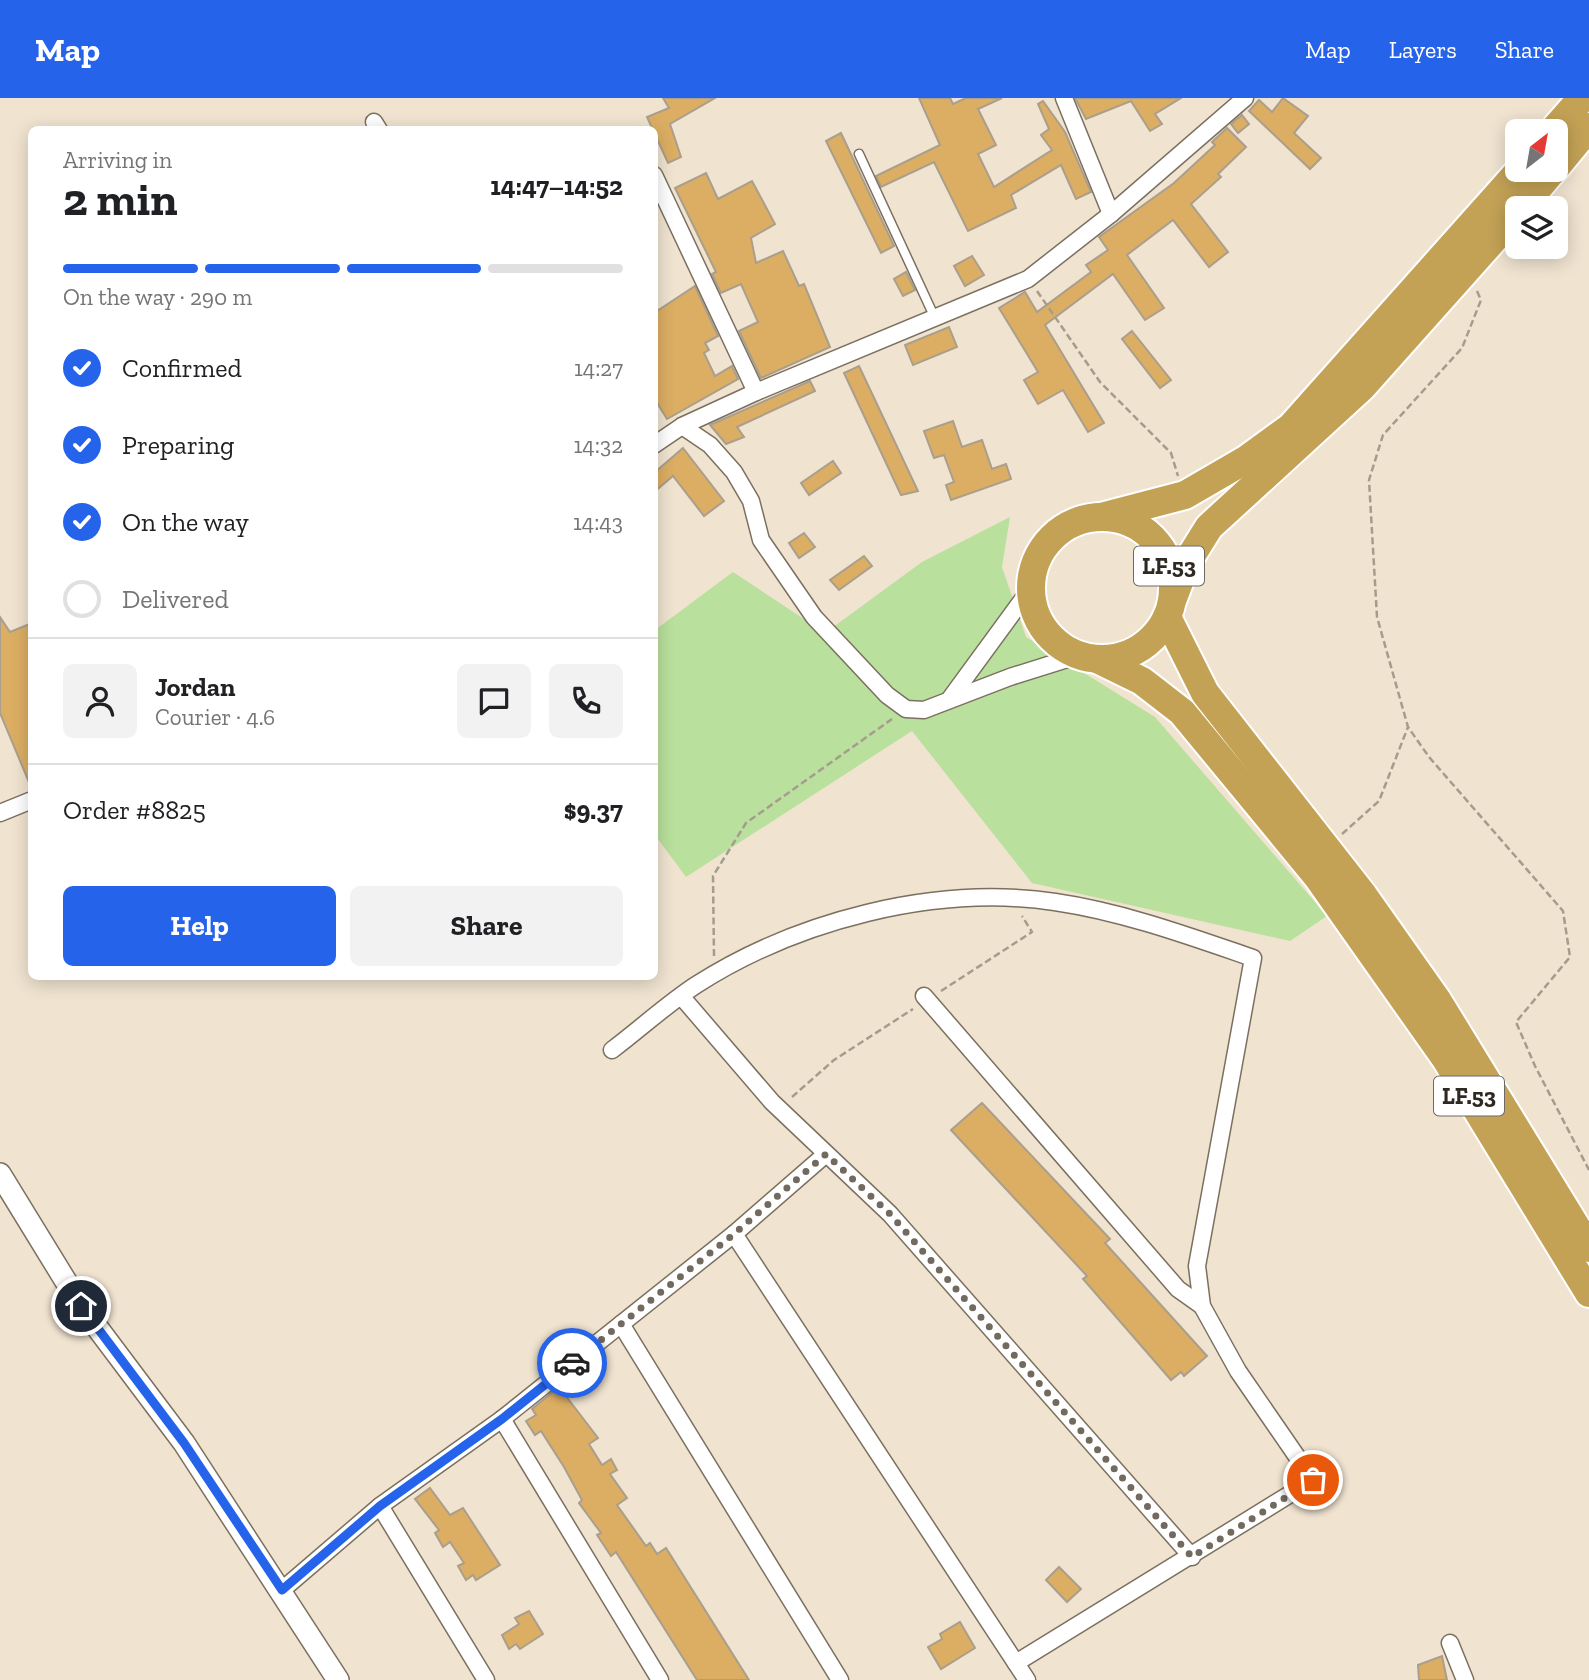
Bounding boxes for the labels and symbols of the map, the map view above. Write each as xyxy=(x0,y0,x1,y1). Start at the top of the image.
north arrow xyxy=(1505,119,1568,182)
road number: LF.53 xyxy=(1134,546,1204,586)
road number: LF.53 xyxy=(1434,1077,1504,1116)
pin xyxy=(51,1276,111,1336)
courier xyxy=(537,1328,607,1398)
pin xyxy=(1283,1450,1343,1510)

